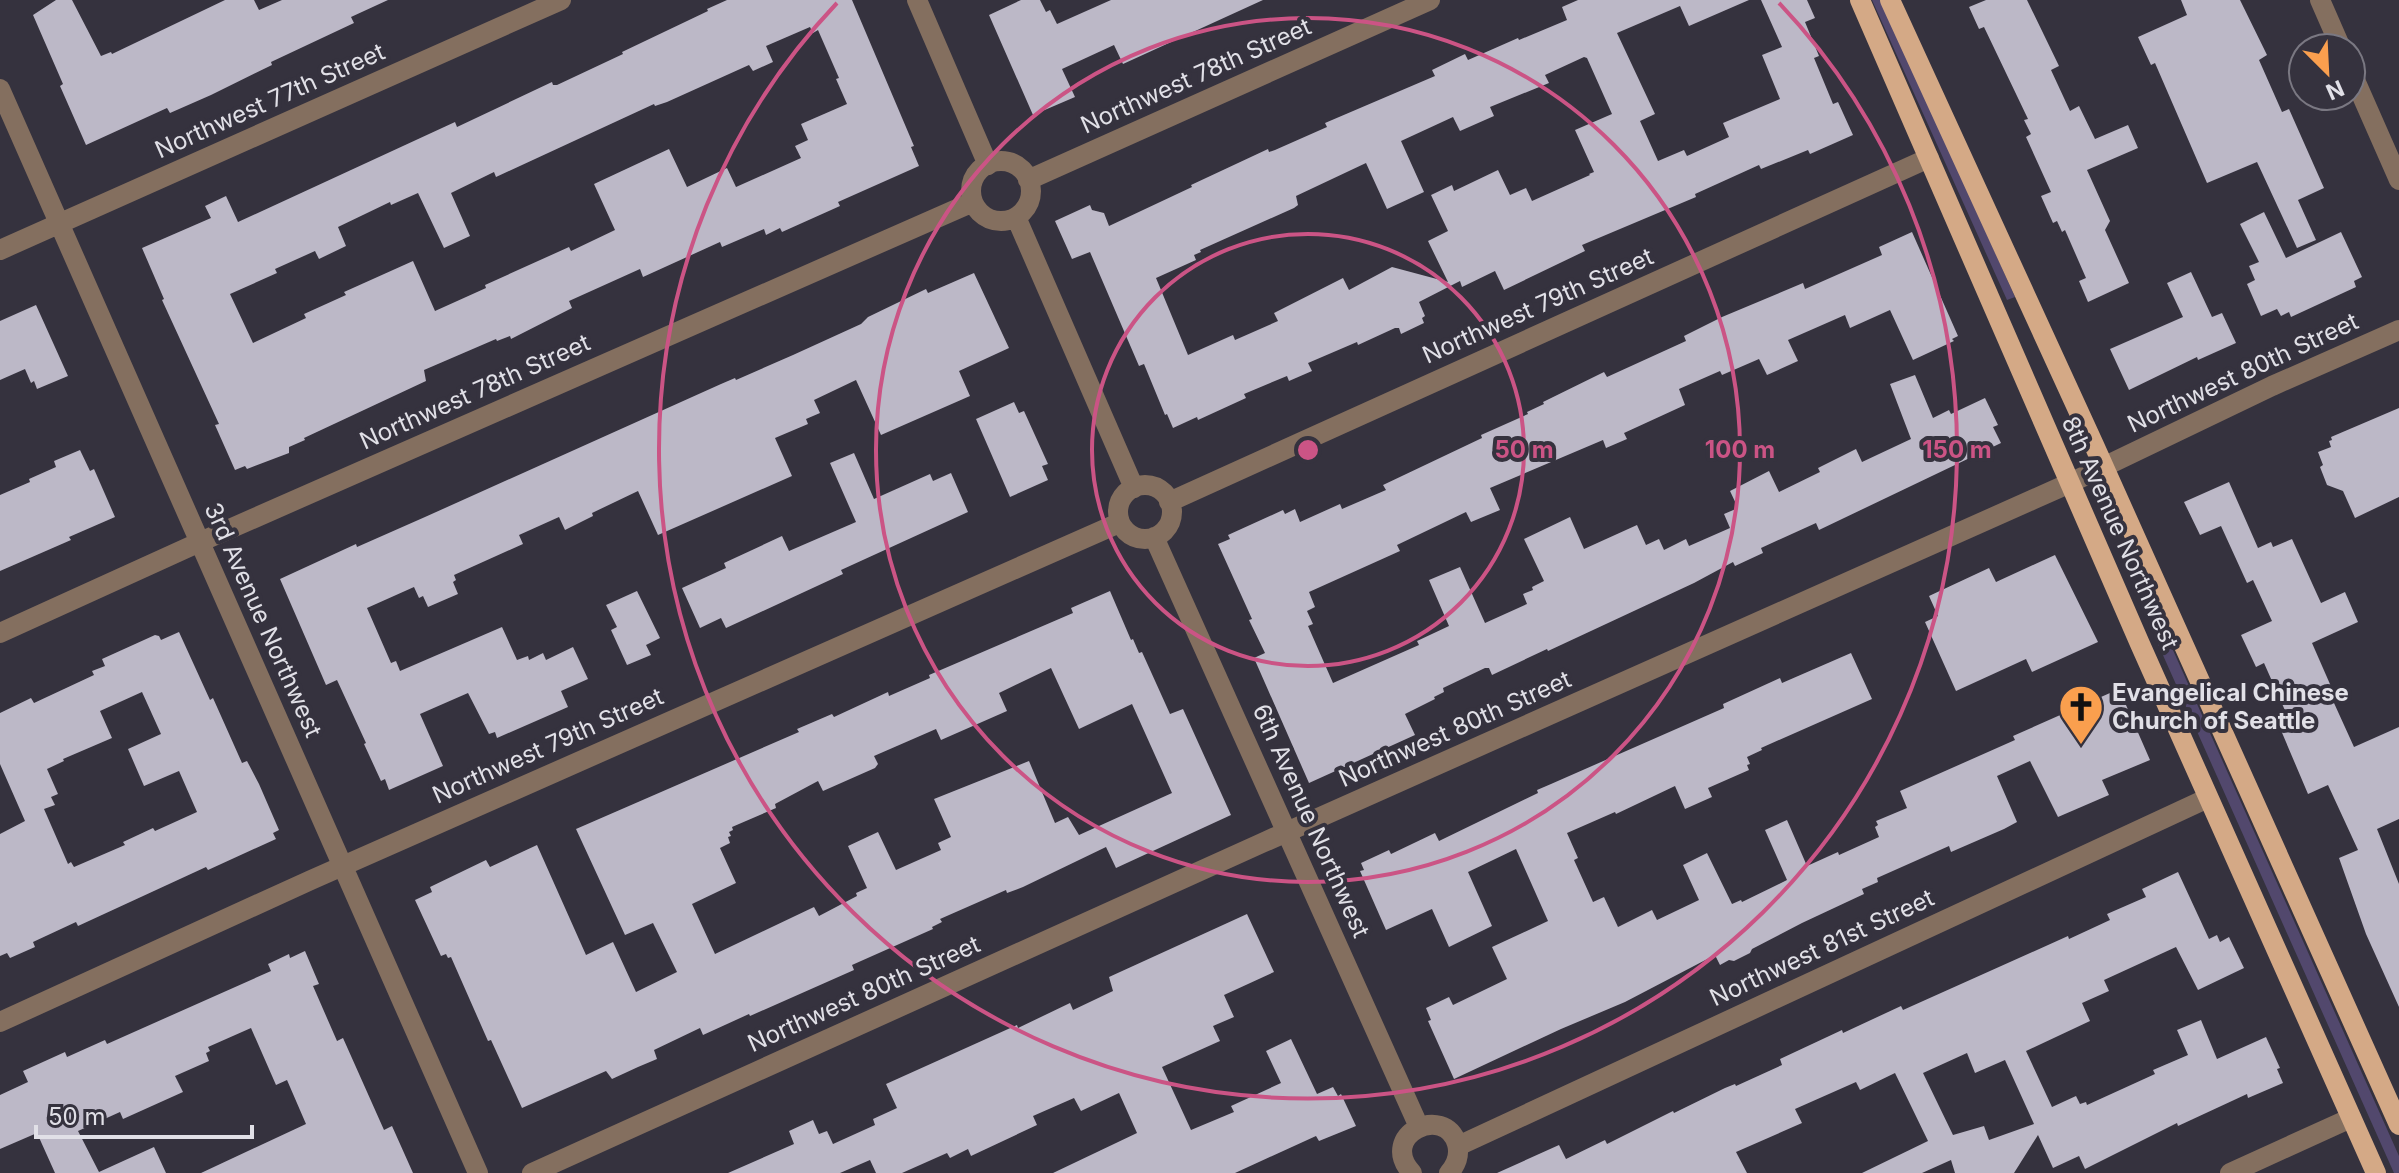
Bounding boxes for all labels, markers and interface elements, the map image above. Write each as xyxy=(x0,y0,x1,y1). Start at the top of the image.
street label: Northwest 78th Street xyxy=(1076,12,1316,139)
north arrow xyxy=(2287,32,2367,112)
street label: Northwest 77th Street xyxy=(150,37,389,164)
text: N xyxy=(2322,75,2348,106)
street label: Northwest 79th Street xyxy=(1418,241,1658,370)
street label: Northwest 80th Street xyxy=(2123,306,2363,439)
street label: Northwest 78th Street xyxy=(355,328,595,455)
street label: 8th Avenue Northwest xyxy=(2056,412,2185,654)
text: 50 m xyxy=(1494,435,1554,464)
text: 100 m xyxy=(1705,435,1775,464)
text: 150 m xyxy=(1922,435,1992,464)
centre of rings xyxy=(1294,436,1322,464)
street label: 3rd Avenue Northwest xyxy=(199,498,328,742)
street label: Northwest 80th Street xyxy=(1334,664,1576,793)
place label: Evangelical Chinese Church of Seattle xyxy=(2112,678,2349,735)
street label: Northwest 79th Street xyxy=(428,681,668,810)
church icon: Evangelical Chinese Church of Seattle xyxy=(2057,683,2105,746)
street label: 6th Avenue Northwest xyxy=(1247,700,1376,942)
street label: Northwest 81st Street xyxy=(1705,883,1939,1012)
street label: Northwest 80th Street xyxy=(743,929,985,1058)
scale bar xyxy=(36,1089,252,1139)
text: 50 m xyxy=(48,1102,106,1131)

